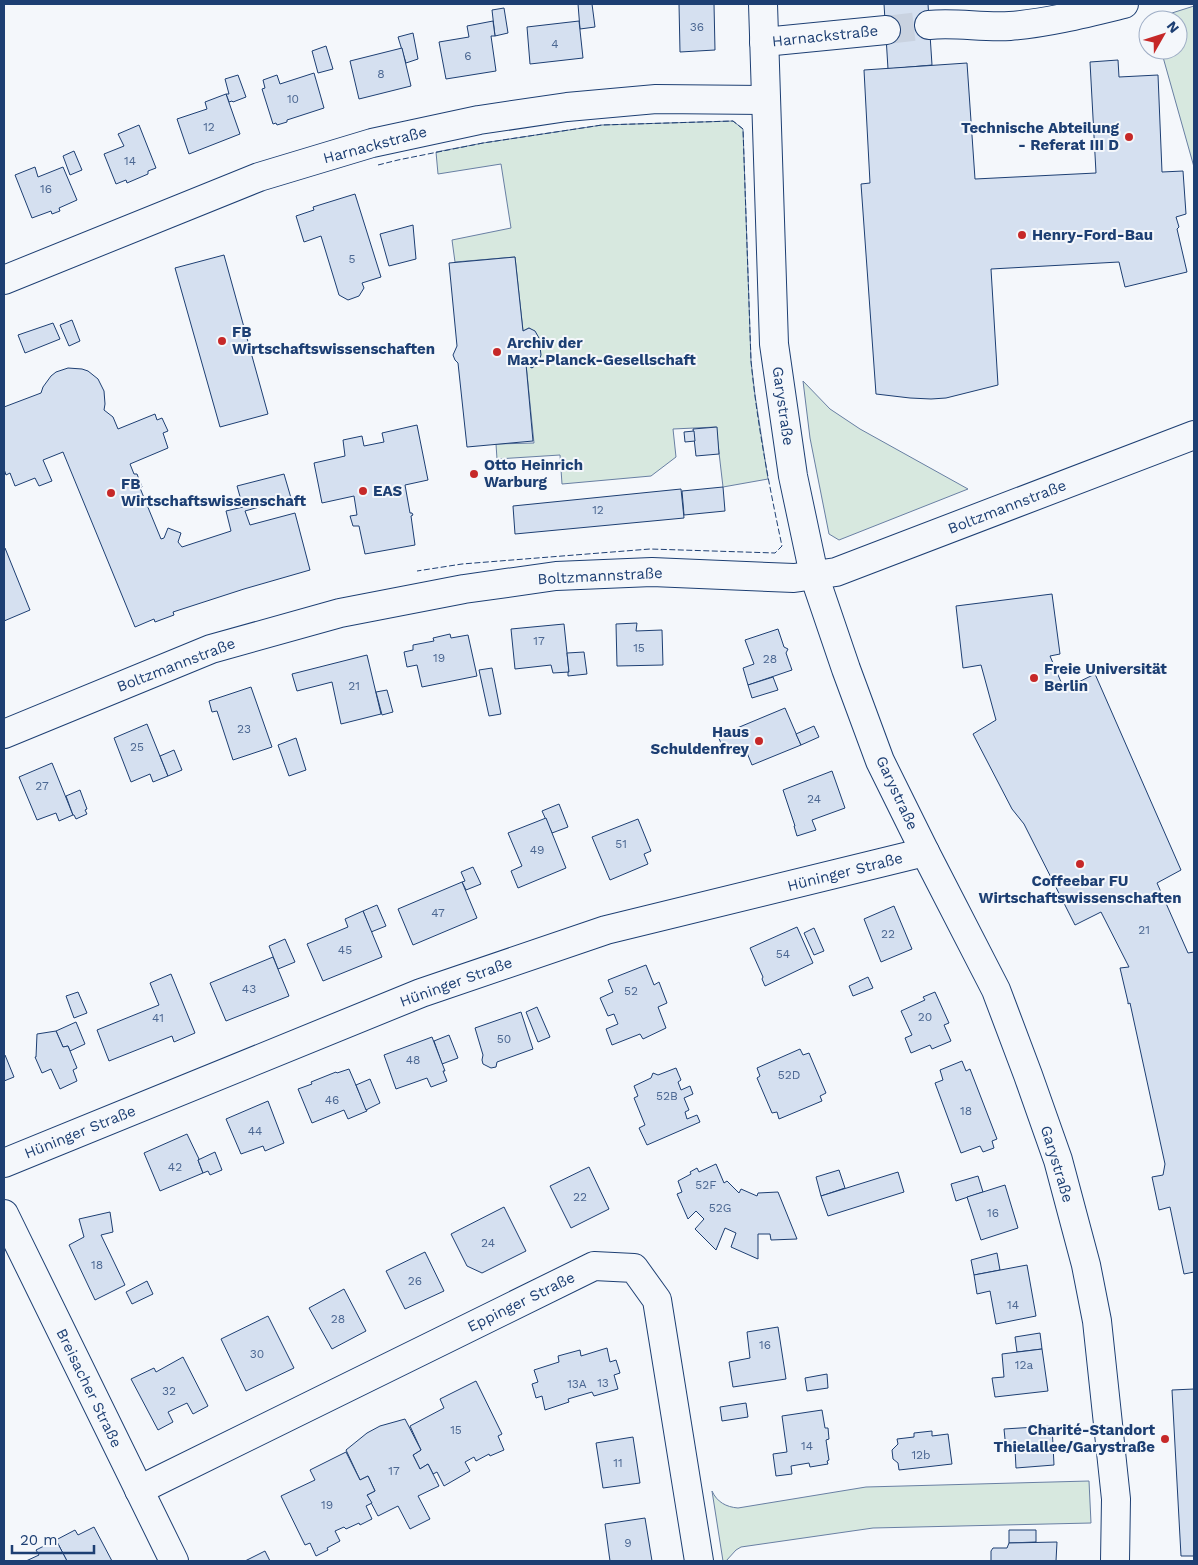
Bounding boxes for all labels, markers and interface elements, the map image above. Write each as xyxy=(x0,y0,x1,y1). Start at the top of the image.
north arrow xyxy=(1138,10,1188,60)
text: N xyxy=(1164,18,1183,36)
house number: 36 xyxy=(690,20,704,34)
street label: Harnackstraße xyxy=(771,21,879,51)
house number: 4 xyxy=(551,37,559,51)
house number: 6 xyxy=(464,49,472,63)
house number: 8 xyxy=(377,67,385,81)
house number: 10 xyxy=(287,92,299,106)
place label: Technische Abteilung - Referat III D xyxy=(961,119,1120,154)
house number: 12 xyxy=(203,120,215,134)
street label: Harnackstraße xyxy=(321,123,429,167)
marker: Technische Abteilung - Referat III D xyxy=(1123,131,1135,143)
house number: 14 xyxy=(124,154,136,168)
house number: 16 xyxy=(40,182,52,196)
place label: Henry-Ford-Bau xyxy=(1032,226,1153,244)
marker: Henry-Ford-Bau xyxy=(1016,229,1028,241)
house number: 5 xyxy=(349,252,356,266)
place label: FB Wirtschaftswissenschaften xyxy=(232,323,435,358)
place label: Archiv der Max-Planck-Gesellschaft xyxy=(507,334,696,369)
marker: FB Wirtschaftswissenschaften xyxy=(216,335,228,347)
marker: Archiv der Max-Planck-Gesellschaft xyxy=(491,346,503,358)
street label: Garystraße xyxy=(769,365,797,447)
place label: Otto Heinrich Warburg xyxy=(484,456,583,491)
marker: Otto Heinrich Warburg xyxy=(468,468,480,480)
place label: FB Wirtschaftswissenschaft xyxy=(121,475,307,510)
street label: Boltzmannstraße xyxy=(945,476,1069,538)
place label: EAS xyxy=(373,482,403,500)
marker: EAS xyxy=(357,485,369,497)
marker: FB Wirtschaftswissenschaft xyxy=(105,487,117,499)
house number: 12 xyxy=(592,503,604,517)
street label: Boltzmannstraße xyxy=(537,564,663,588)
street label: Boltzmannstraße xyxy=(114,634,238,696)
house number: 17 xyxy=(533,634,545,648)
house number: 15 xyxy=(633,641,645,655)
house number: 19 xyxy=(433,651,445,665)
house number: 28 xyxy=(763,652,777,666)
place label: Freie Universität Berlin xyxy=(1044,660,1167,695)
marker: Freie Universität Berlin xyxy=(1028,672,1040,684)
house number: 21 xyxy=(348,679,360,693)
house number: 23 xyxy=(237,722,251,736)
place label: Haus Schuldenfrey xyxy=(651,723,750,758)
marker: Haus Schuldenfrey xyxy=(753,735,765,747)
house number: 25 xyxy=(130,740,144,754)
street label: Garystraße xyxy=(872,753,922,833)
house number: 27 xyxy=(35,779,49,793)
house number: 24 xyxy=(807,792,821,806)
house number: 51 xyxy=(615,837,627,851)
house number: 49 xyxy=(530,843,544,857)
street label: Hüninger Straße xyxy=(785,849,905,895)
marker: Coffeebar FU Wirtschaftswissenschaften xyxy=(1074,858,1086,870)
place label: Coffeebar FU Wirtschaftswissenschaften xyxy=(978,872,1182,907)
house number: 47 xyxy=(431,906,445,920)
house number: 21 xyxy=(1138,923,1150,937)
house number: 22 xyxy=(881,927,895,941)
house number: 45 xyxy=(338,943,352,957)
house number: 54 xyxy=(776,947,790,961)
street label: Hüninger Straße xyxy=(397,953,515,1011)
house number: 43 xyxy=(242,982,256,996)
house number: 52 xyxy=(624,984,638,998)
house number: 20 xyxy=(918,1010,932,1024)
house number: 41 xyxy=(152,1011,164,1025)
house number: 50 xyxy=(497,1032,511,1046)
house number: 48 xyxy=(406,1053,420,1067)
house number: 52D xyxy=(778,1068,800,1082)
house number: 52B xyxy=(656,1089,678,1103)
house number: 46 xyxy=(325,1093,339,1107)
street label: Hüninger Straße xyxy=(22,1101,138,1163)
house number: 18 xyxy=(960,1104,972,1118)
street label: Garystraße xyxy=(1037,1123,1077,1205)
house number: 44 xyxy=(248,1124,262,1138)
house number: 42 xyxy=(168,1160,182,1174)
house number: 52F xyxy=(695,1178,717,1192)
house number: 22 xyxy=(573,1190,587,1204)
house number: 52G xyxy=(709,1201,731,1215)
house number: 16 xyxy=(987,1206,999,1220)
house number: 24 xyxy=(481,1236,495,1250)
house number: 18 xyxy=(91,1258,103,1272)
street label: Eppinger Straße xyxy=(464,1268,578,1336)
house number: 26 xyxy=(408,1274,422,1288)
house number: 14 xyxy=(1007,1298,1019,1312)
house number: 28 xyxy=(331,1312,345,1326)
street label: Breisacher Straße xyxy=(52,1326,126,1450)
house number: 16 xyxy=(759,1338,771,1352)
house number: 30 xyxy=(250,1347,264,1361)
house number: 12a xyxy=(1015,1358,1033,1372)
house number: 13 xyxy=(597,1376,609,1390)
house number: 13A xyxy=(567,1377,587,1391)
house number: 32 xyxy=(162,1384,176,1398)
place label: Charité-Standort Thielallee/Garystraße xyxy=(993,1421,1155,1456)
house number: 15 xyxy=(450,1423,462,1437)
marker: Charité-Standort Thielallee/Garystraße xyxy=(1159,1433,1171,1445)
house number: 14 xyxy=(801,1439,813,1453)
house number: 12b xyxy=(911,1448,931,1462)
house number: 11 xyxy=(613,1456,623,1470)
house number: 17 xyxy=(388,1464,400,1478)
house number: 19 xyxy=(321,1498,333,1512)
scale bar xyxy=(12,1522,95,1554)
text: 20 m xyxy=(20,1531,58,1549)
house number: 9 xyxy=(624,1536,632,1550)

